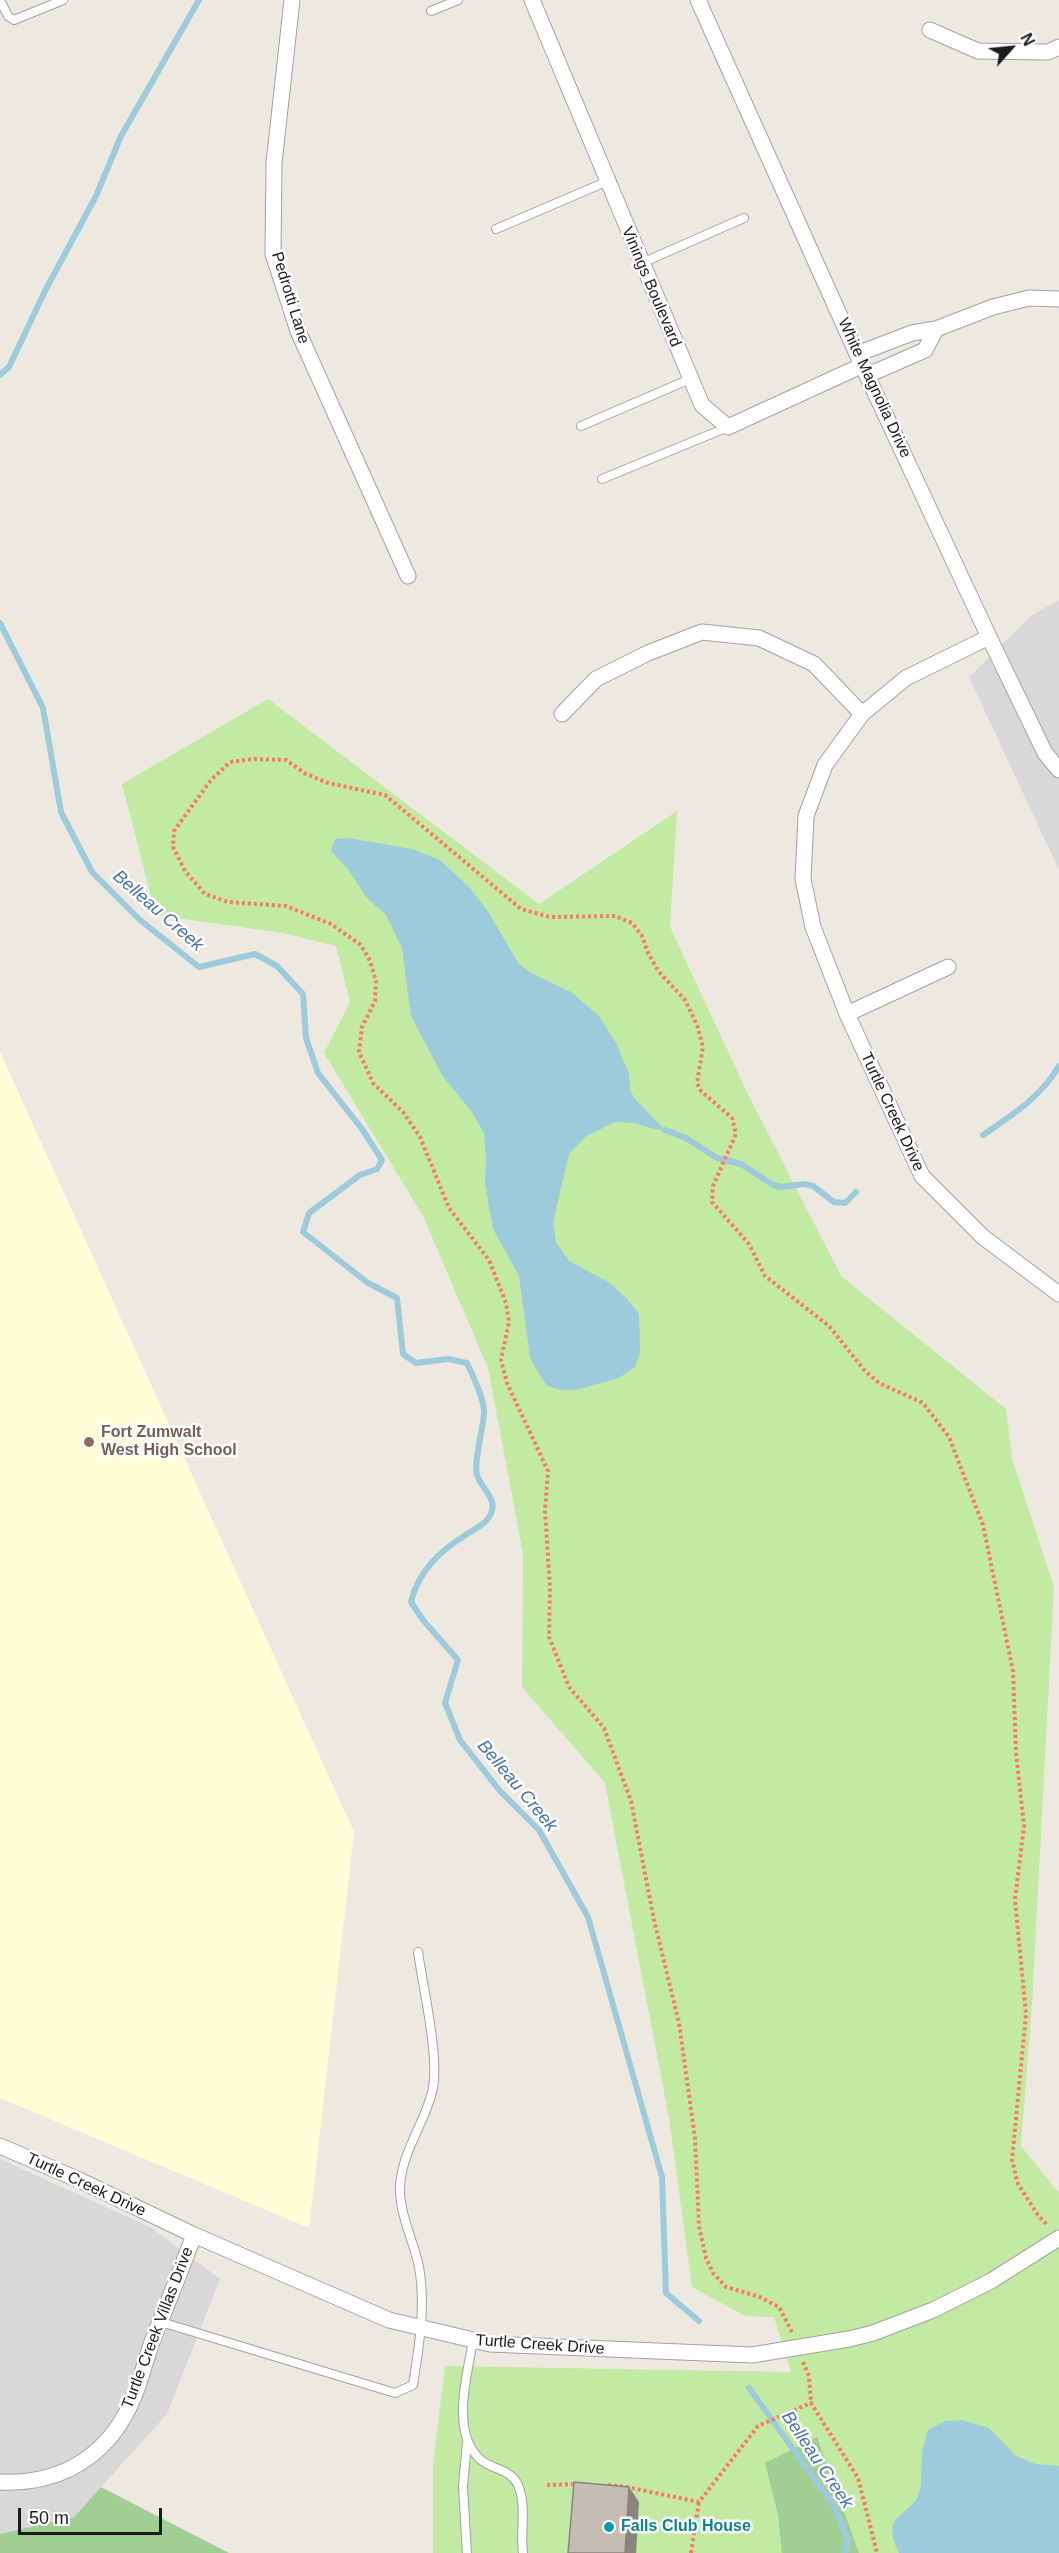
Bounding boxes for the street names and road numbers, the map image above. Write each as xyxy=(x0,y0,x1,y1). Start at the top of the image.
street label: Vinings Boulevard xyxy=(617,224,685,350)
street label: Pedrotti Lane xyxy=(267,250,313,346)
street label: White Magnolia Drive xyxy=(833,315,915,461)
street label: Turtle Creek Drive xyxy=(856,1049,928,1175)
street label: Turtle Creek Drive xyxy=(23,2149,149,2221)
street label: Turtle Creek Villas Drive xyxy=(118,2244,198,2412)
street label: Turtle Creek Drive xyxy=(475,2331,605,2359)

